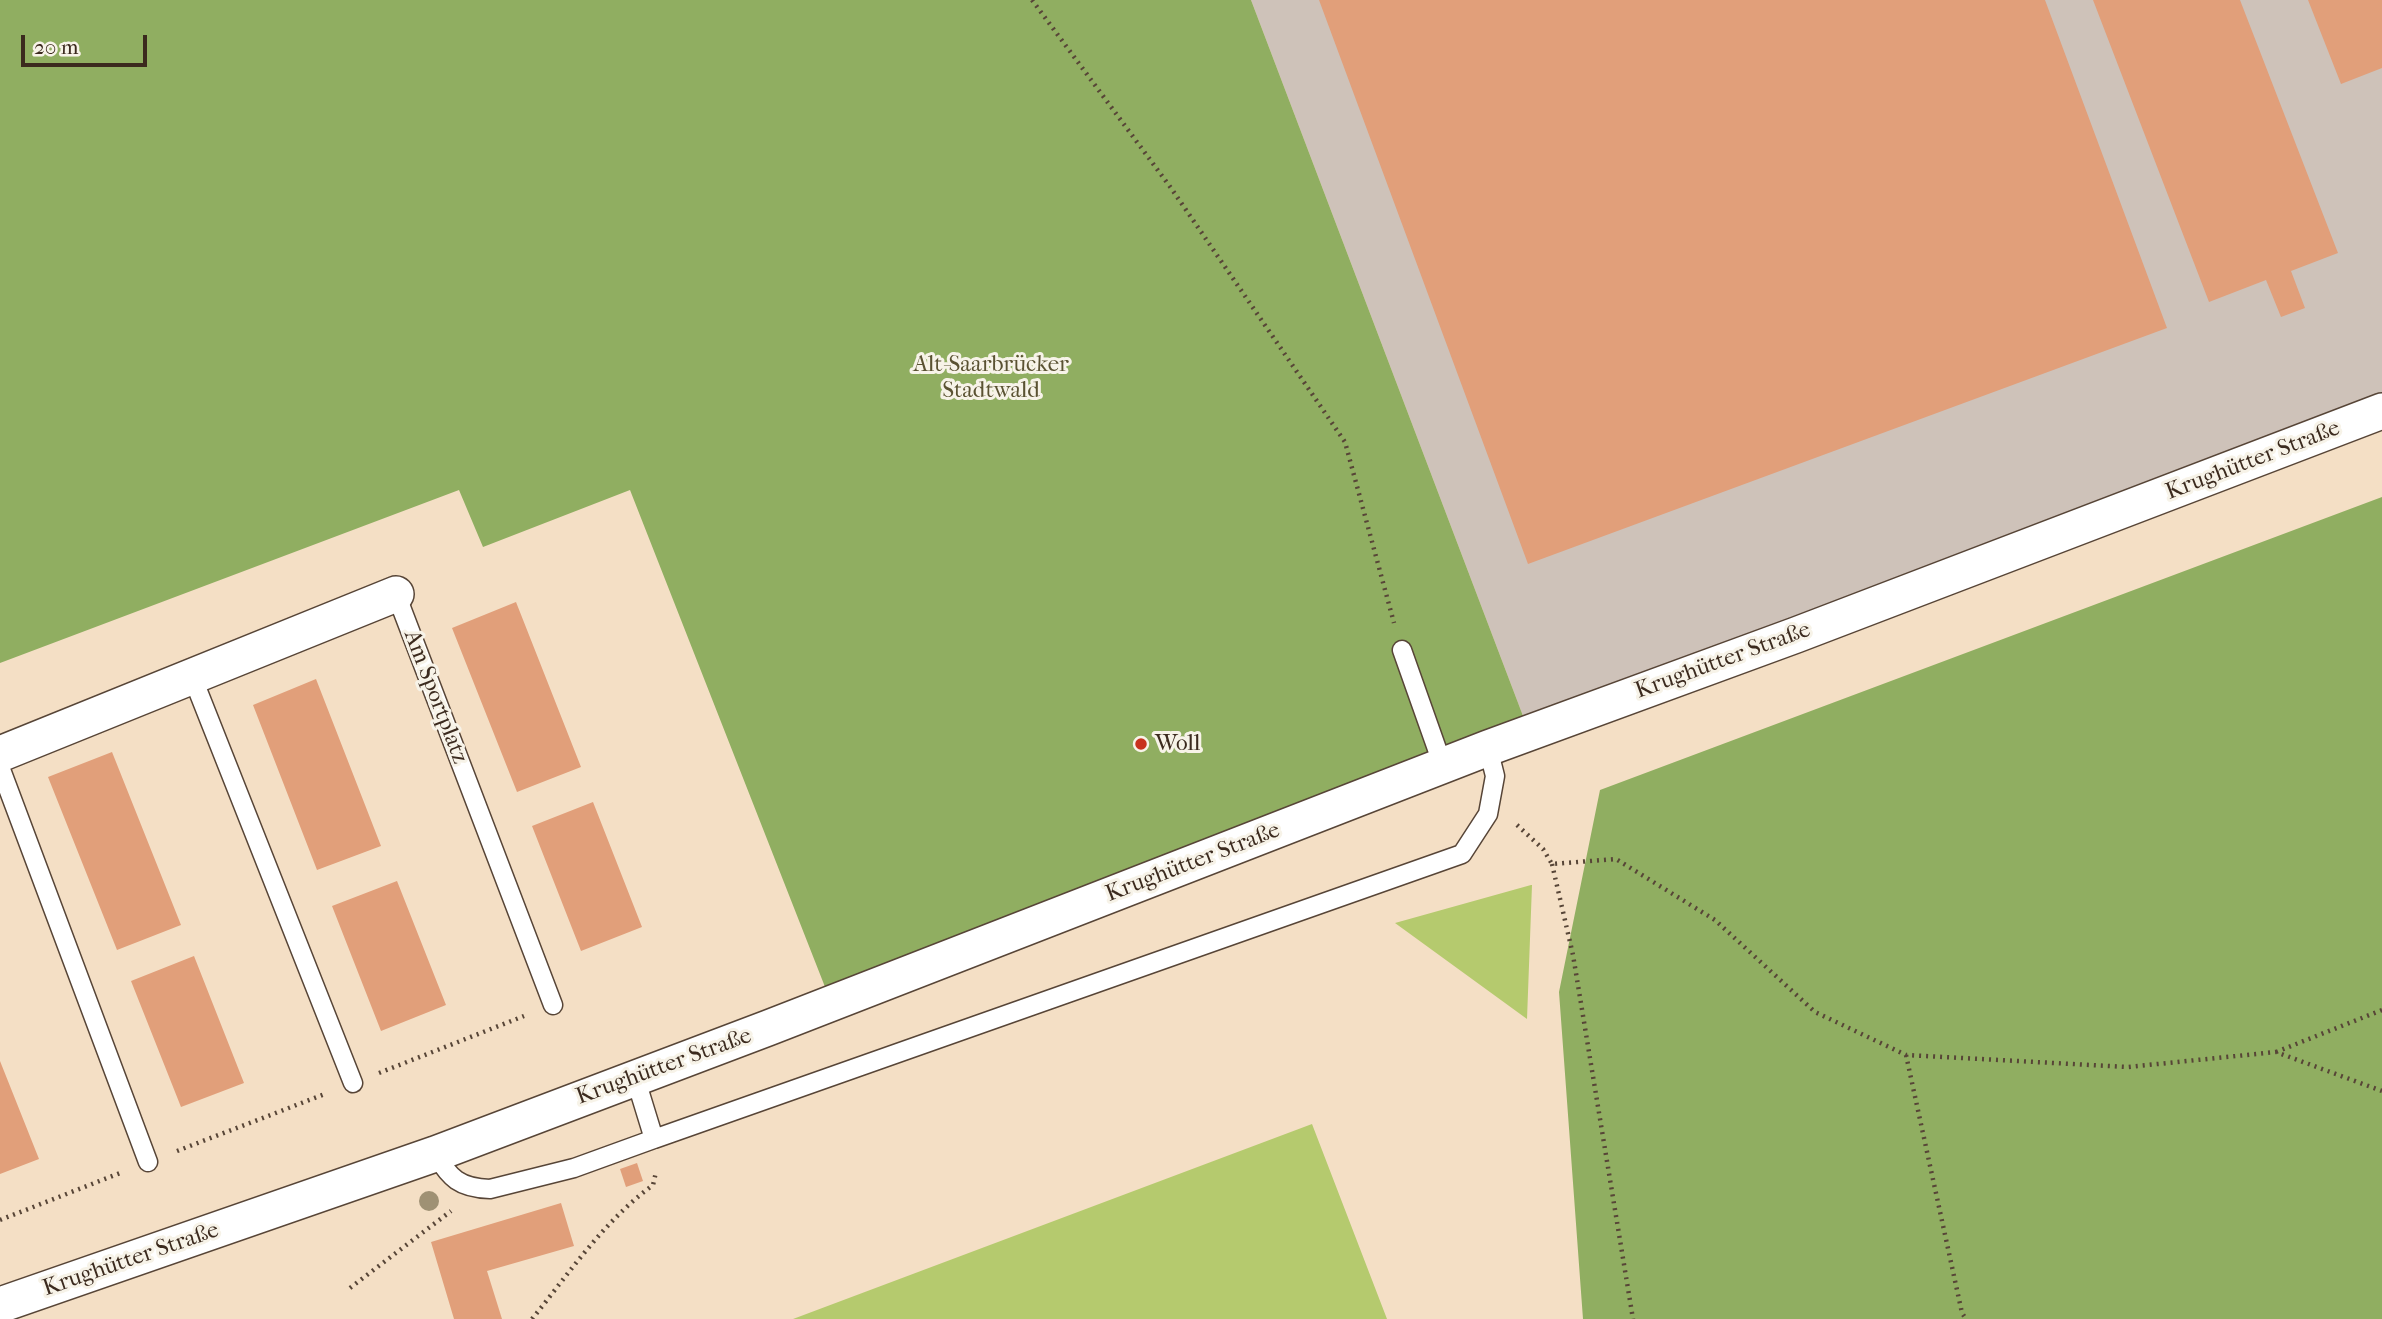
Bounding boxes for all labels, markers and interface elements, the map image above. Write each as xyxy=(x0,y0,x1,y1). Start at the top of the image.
scale bar xyxy=(24,21,150,65)
text: 20 m xyxy=(34,35,78,59)
park label: Alt-Saarbrücker Stadtwald xyxy=(913,351,1069,405)
street label: Krughütter Straße xyxy=(2162,415,2344,507)
street label: Krughütter Straße xyxy=(1632,616,1814,706)
street label: Am Sportplatz xyxy=(397,626,473,768)
place label: Woll xyxy=(1155,730,1200,758)
marker: Woll xyxy=(1133,736,1149,752)
street label: Krughütter Straße xyxy=(1102,817,1284,909)
street label: Krughütter Straße xyxy=(573,1022,755,1112)
street label: Krughütter Straße xyxy=(39,1217,223,1303)

